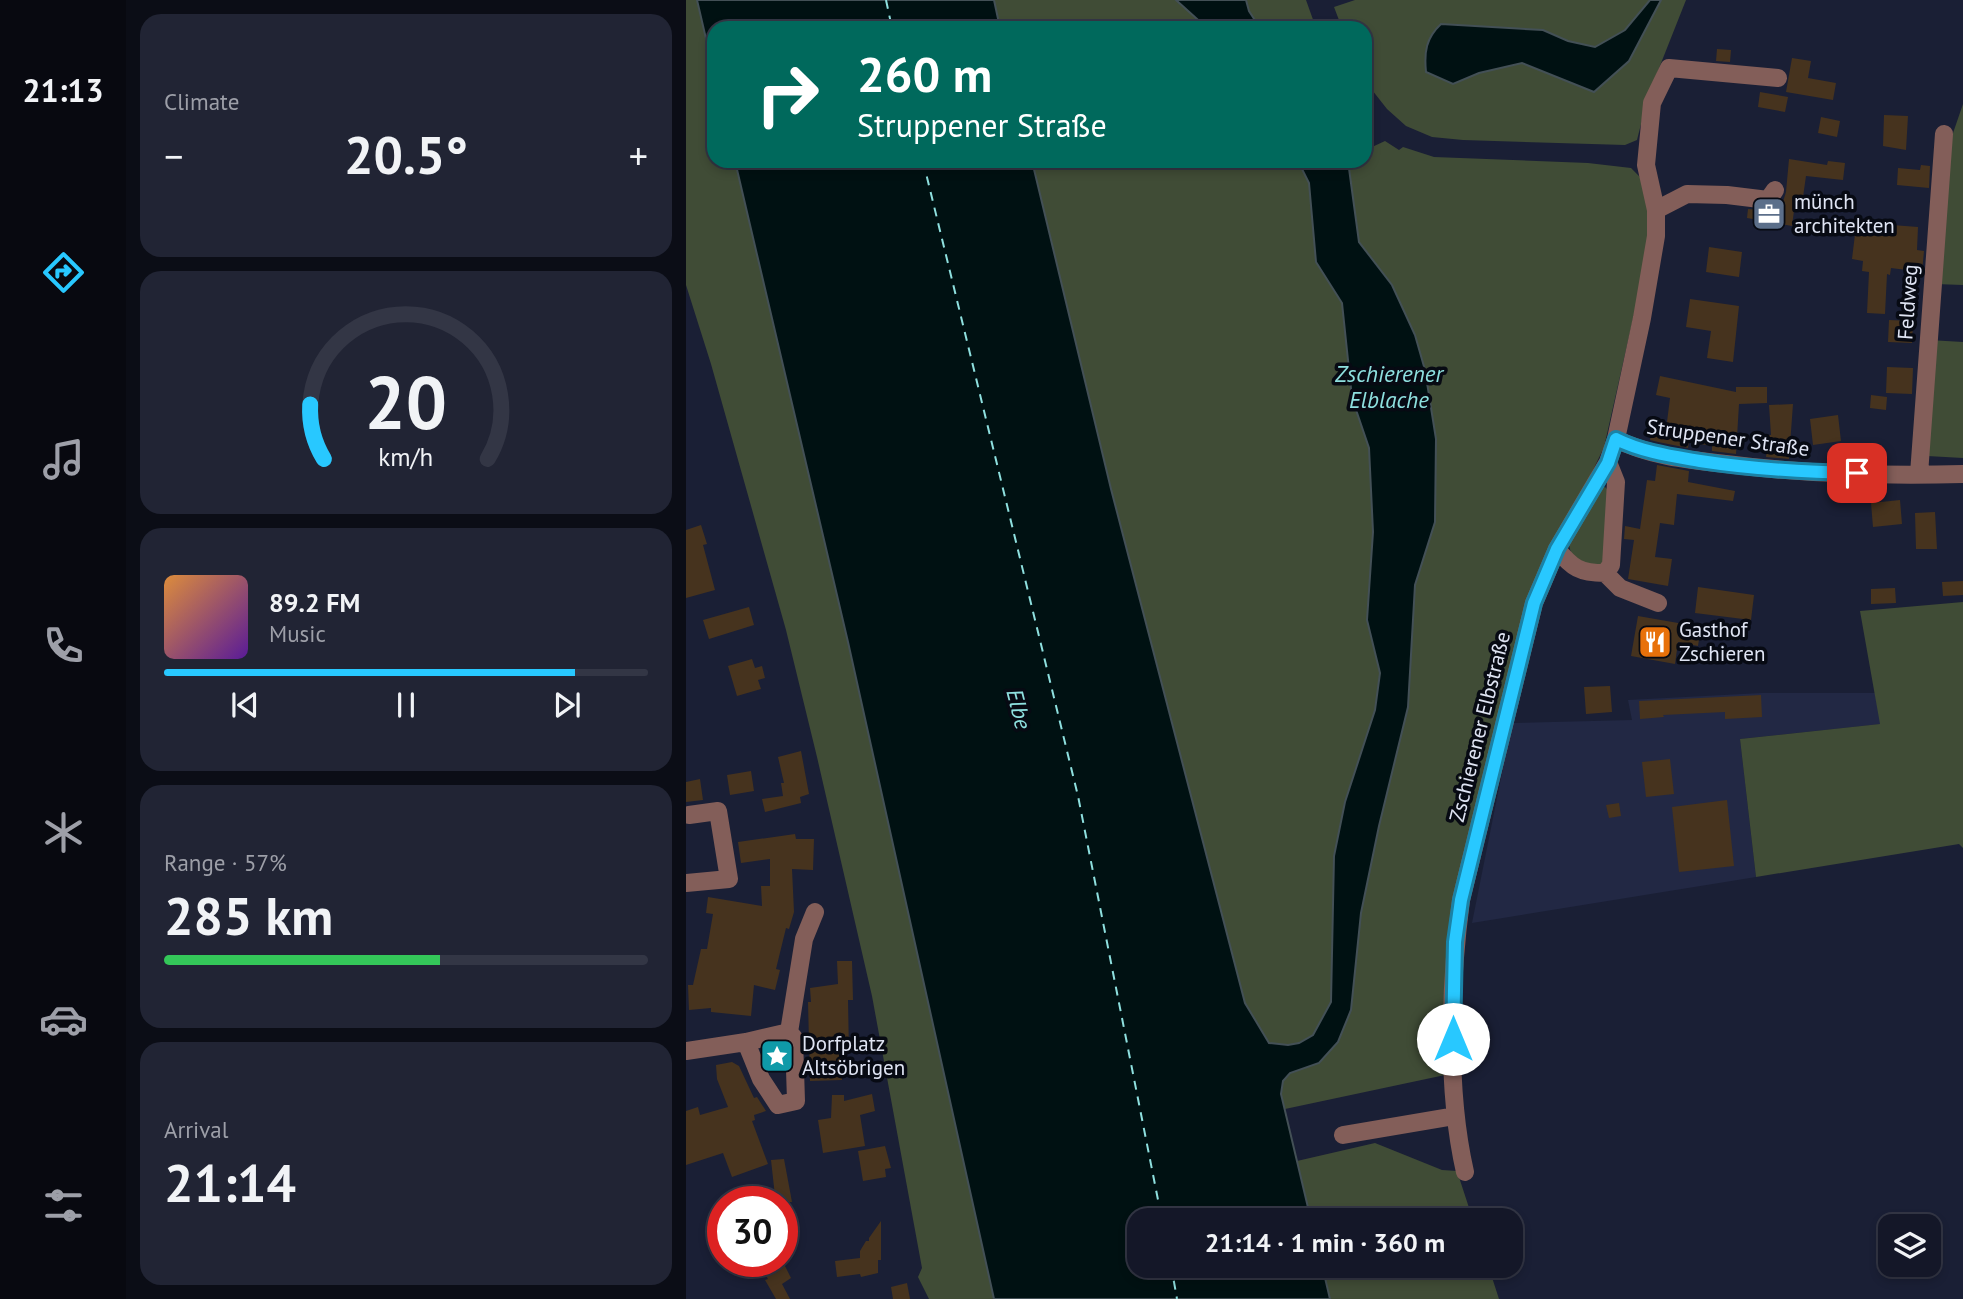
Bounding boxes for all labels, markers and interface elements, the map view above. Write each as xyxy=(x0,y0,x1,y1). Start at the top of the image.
text: 260 m xyxy=(857,42,992,106)
icon: right xyxy=(742,49,833,140)
text: 21:13 xyxy=(22,69,104,111)
text: Climate xyxy=(164,87,239,116)
text: Struppener Straße xyxy=(857,104,1107,146)
text: 20.5° xyxy=(344,121,468,188)
text: − xyxy=(164,131,183,180)
text: + xyxy=(629,131,648,180)
place label: münch architekten xyxy=(1794,188,1895,239)
office icon: münch architekten xyxy=(1750,195,1788,233)
icon: directions xyxy=(39,248,88,297)
street label: Feldweg xyxy=(1891,263,1924,341)
text: 20 xyxy=(365,355,447,449)
water label: Zschierener Elblache xyxy=(1334,359,1444,414)
street label: Struppener Straße xyxy=(1645,413,1811,462)
icon: music xyxy=(39,435,88,484)
text: km/h xyxy=(379,440,433,472)
pin xyxy=(1827,443,1887,503)
icon: arrive xyxy=(1838,454,1876,492)
text: 89.2 FM xyxy=(269,586,360,619)
place label: Gasthof Zschieren xyxy=(1679,616,1765,667)
text: Music xyxy=(269,619,326,648)
icon: phone xyxy=(39,621,88,670)
restaurant icon: Gasthof Zschieren xyxy=(1636,623,1674,661)
street label: Zschierener Elbstraße xyxy=(1443,629,1516,825)
icon: previous xyxy=(226,686,264,724)
icon: pause xyxy=(387,686,425,724)
icon: next xyxy=(548,686,586,724)
water label: Elbe xyxy=(1001,686,1039,732)
icon: climate xyxy=(39,808,88,857)
text: Range · 57% xyxy=(164,848,287,877)
text: 285 km xyxy=(164,882,333,949)
icon: car xyxy=(39,995,88,1044)
position arrow xyxy=(1416,1002,1490,1076)
place label: Dorfplatz Altsöbrigen xyxy=(802,1030,905,1081)
place icon: Dorfplatz Altsöbrigen xyxy=(758,1037,796,1075)
text: Arrival xyxy=(164,1115,228,1144)
text: 21:14 xyxy=(164,1149,296,1216)
icon: filters xyxy=(39,1181,88,1230)
speed limit sign: 30 xyxy=(707,1186,798,1277)
map controls xyxy=(1878,1214,1941,1277)
button: layers xyxy=(1878,1214,1941,1277)
text: 21:14 · 1 min · 360 m xyxy=(1205,1226,1445,1259)

